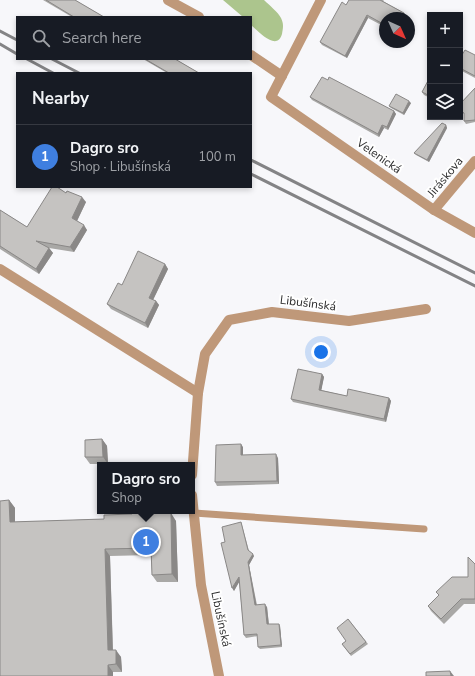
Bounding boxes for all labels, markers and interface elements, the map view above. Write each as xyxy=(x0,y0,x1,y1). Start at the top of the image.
north arrow xyxy=(379,12,415,48)
map controls xyxy=(427,12,463,120)
button: + xyxy=(427,12,463,48)
search box xyxy=(16,16,252,60)
icon: search xyxy=(30,27,52,49)
text: Search here xyxy=(62,28,142,48)
button: − xyxy=(427,48,463,84)
button: layers xyxy=(427,84,463,120)
text: Nearby xyxy=(32,87,89,110)
street label: Velenická xyxy=(353,134,405,177)
text: Dagro sro xyxy=(70,138,139,158)
text: 1 xyxy=(41,148,49,166)
text: 100 m xyxy=(198,148,236,166)
street label: Jiráskova xyxy=(423,154,467,201)
text: Shop · Libušínská xyxy=(70,158,171,176)
street label: Libušínská xyxy=(279,292,337,314)
your location xyxy=(311,342,331,362)
popup xyxy=(97,462,195,514)
text: Dagro sro xyxy=(112,469,180,489)
text: Shop xyxy=(112,489,142,507)
pin: 1 xyxy=(133,527,159,557)
street label: Libušínská xyxy=(207,590,235,648)

